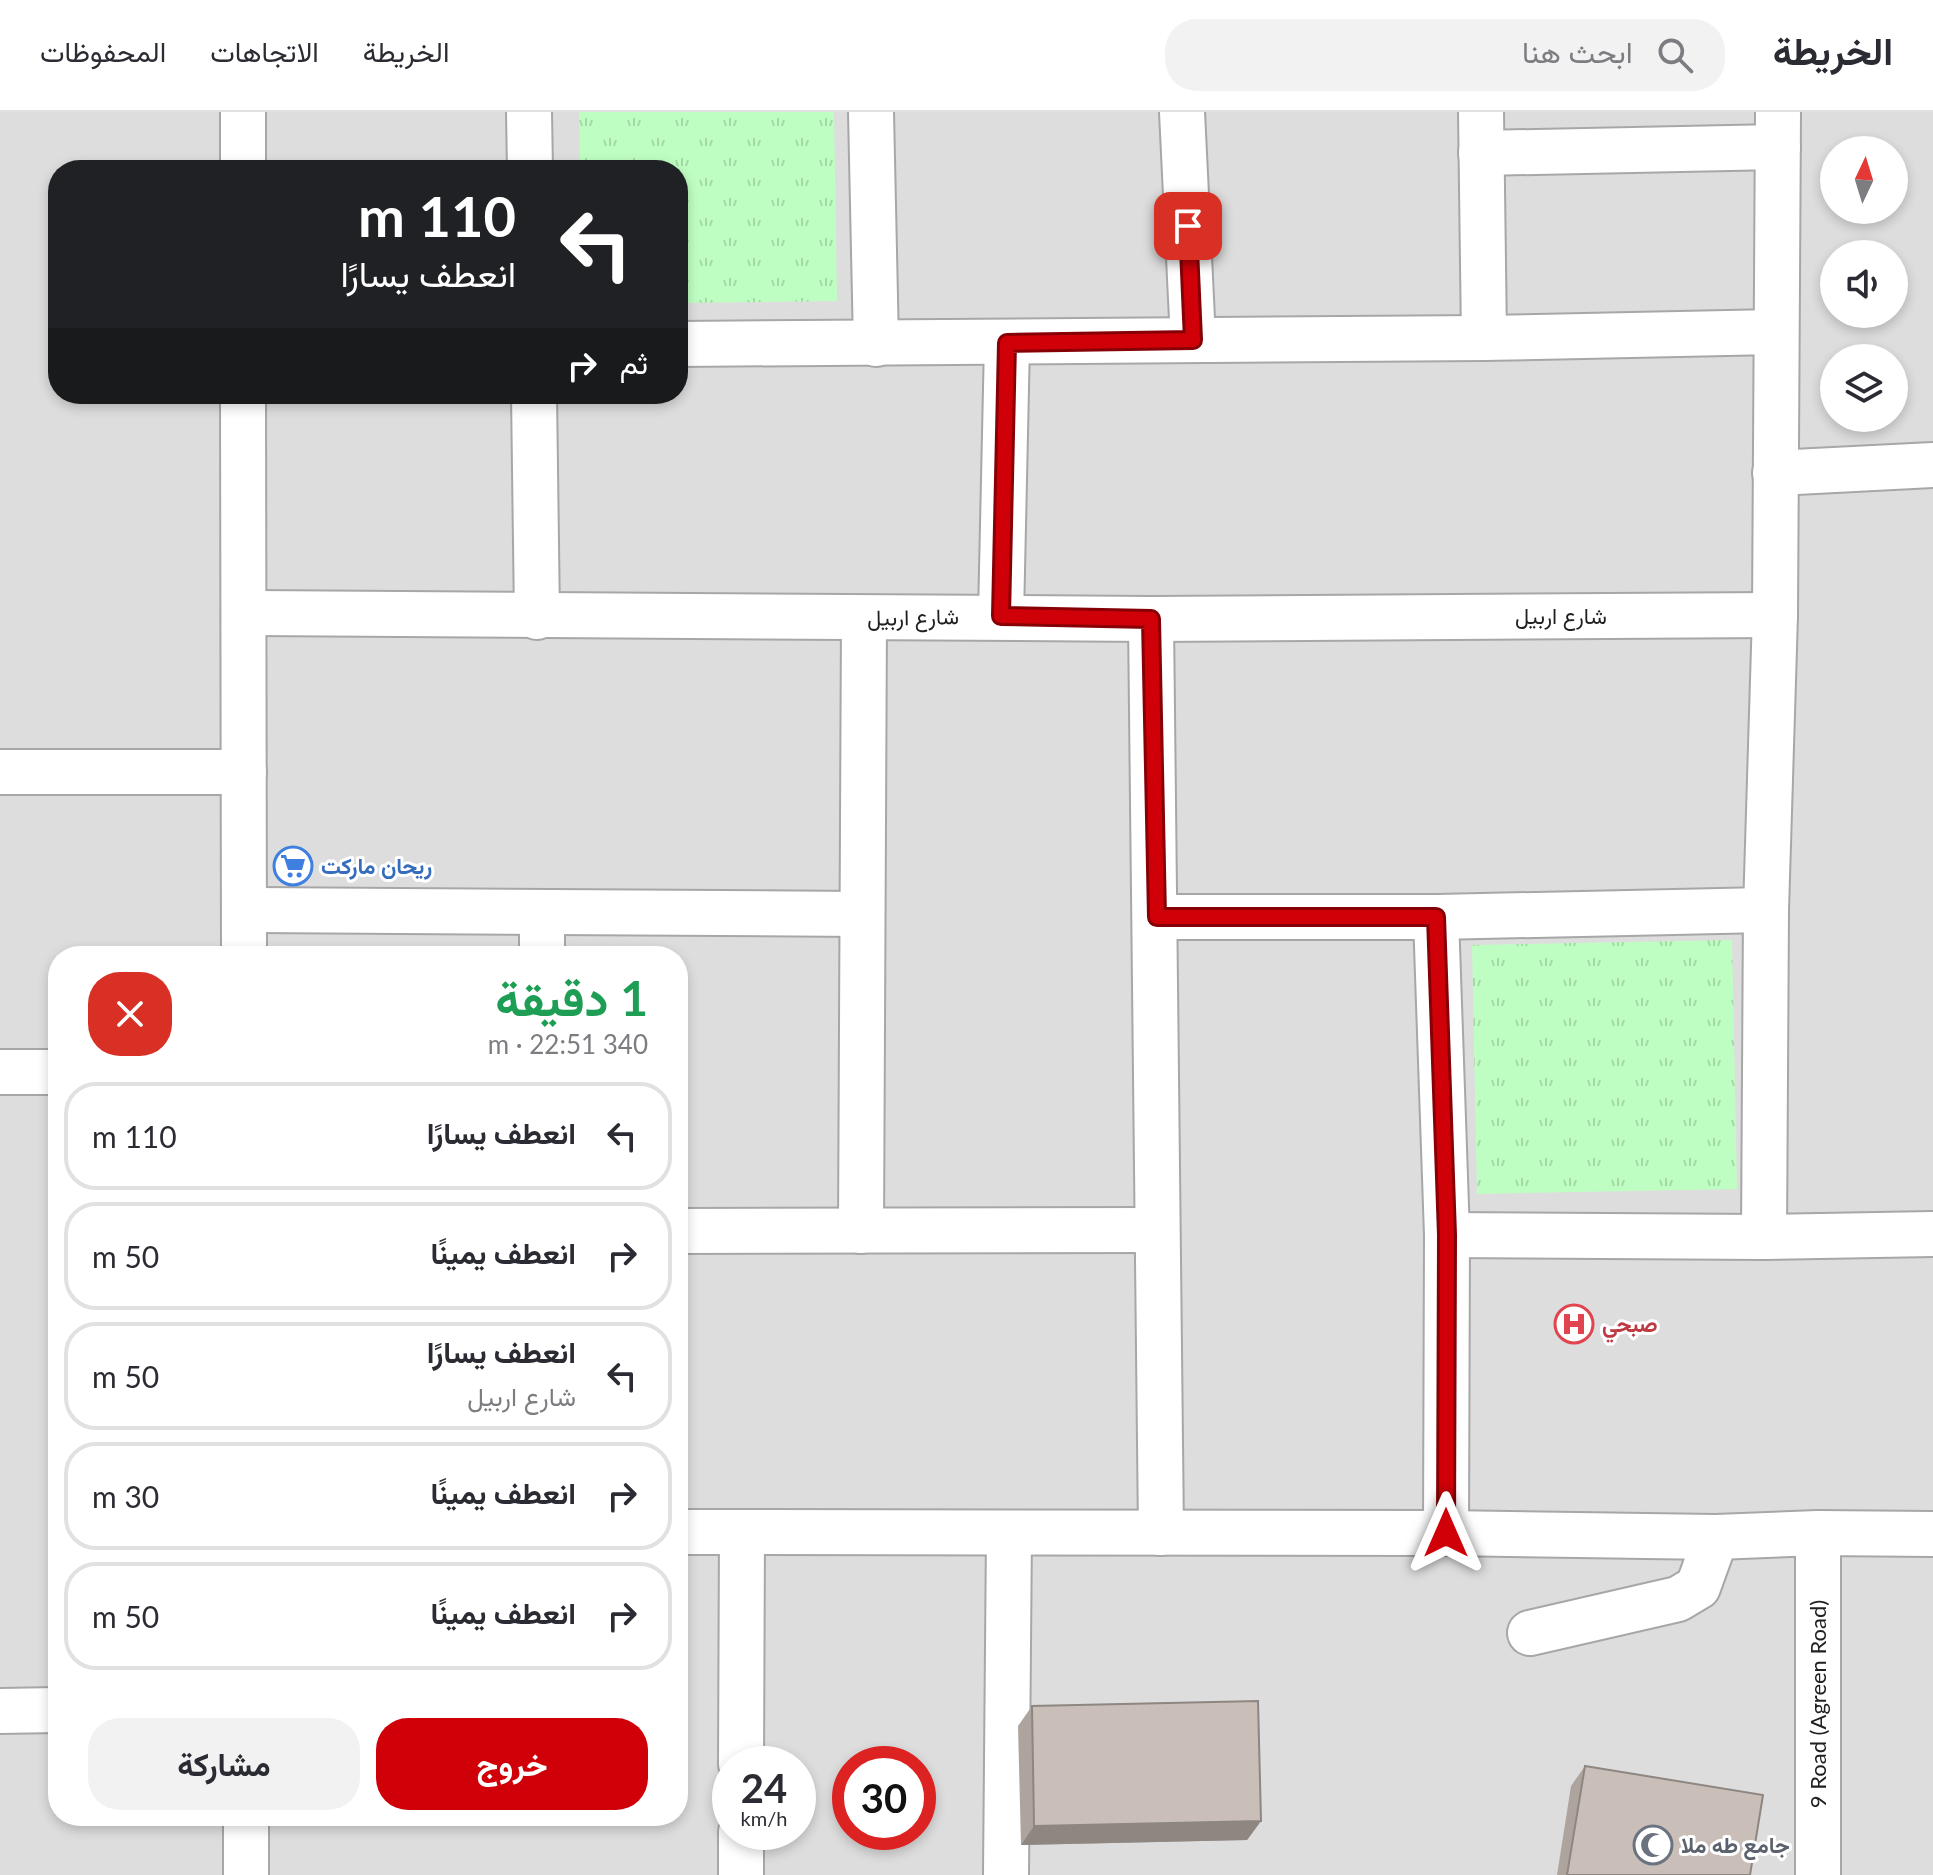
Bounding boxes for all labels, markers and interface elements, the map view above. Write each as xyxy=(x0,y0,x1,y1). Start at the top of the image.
search box xyxy=(1165,19,1725,91)
text: الخريطة xyxy=(1773,27,1893,73)
text: ابحث هنا xyxy=(1522,33,1633,69)
icon: search xyxy=(1653,33,1697,77)
text: المحفوظات xyxy=(40,34,166,68)
text: الاتجاهات xyxy=(210,34,319,68)
text: الخريطة xyxy=(363,34,449,68)
north arrow xyxy=(1820,136,1908,224)
map controls xyxy=(1820,136,1908,432)
text: 110 m xyxy=(358,182,516,249)
icon: left xyxy=(544,192,648,296)
pin xyxy=(1154,192,1222,260)
icon: arrive xyxy=(1166,204,1210,248)
button: sound xyxy=(1820,240,1908,328)
text: انعطف يسارًا xyxy=(341,251,516,295)
icon: right xyxy=(560,344,604,388)
text: ثم xyxy=(620,344,648,380)
button: layers xyxy=(1820,344,1908,432)
street label: شارع اربيل xyxy=(867,602,959,633)
street label: شارع اربيل xyxy=(1515,602,1607,631)
supermarket icon: ريحان ماركت xyxy=(272,845,314,887)
place label: ريحان ماركت xyxy=(321,852,432,880)
text: 1 دقيقة xyxy=(495,969,648,1026)
button: close xyxy=(88,972,172,1056)
text: 340 m · 22:51 xyxy=(488,1028,648,1060)
text: انعطف يسارًا xyxy=(427,1114,576,1150)
icon: left xyxy=(600,1114,644,1158)
text: 110 m xyxy=(92,1118,177,1154)
text: انعطف يمينًا xyxy=(430,1234,576,1270)
icon: right xyxy=(600,1234,644,1278)
text: 50 m xyxy=(92,1238,159,1274)
hospital icon: صبحي xyxy=(1553,1303,1595,1345)
place label: صبحي xyxy=(1602,1310,1658,1343)
text: انعطف يسارًا xyxy=(427,1333,576,1369)
icon: left xyxy=(600,1354,644,1398)
text: 50 m xyxy=(92,1358,159,1394)
text: شارع اربيل xyxy=(467,1380,576,1412)
text: انعطف يمينًا xyxy=(430,1474,576,1510)
icon: right xyxy=(600,1474,644,1518)
text: 30 m xyxy=(92,1478,159,1514)
position arrow xyxy=(1404,1491,1488,1575)
text: انعطف يمينًا xyxy=(430,1594,576,1630)
icon: right xyxy=(600,1594,644,1638)
text: 50 m xyxy=(92,1598,159,1634)
street label: 9 Road (Agreen Road) xyxy=(1804,1600,1831,1808)
button: مشاركة xyxy=(88,1718,360,1810)
button: خروج xyxy=(376,1718,648,1810)
speed limit sign: 30 xyxy=(832,1746,936,1850)
text: 24 xyxy=(741,1764,787,1812)
text: km/h xyxy=(741,1806,787,1830)
mosque icon: جامع طه ملا xyxy=(1632,1824,1674,1866)
place label: جامع طه ملا xyxy=(1681,1831,1790,1860)

